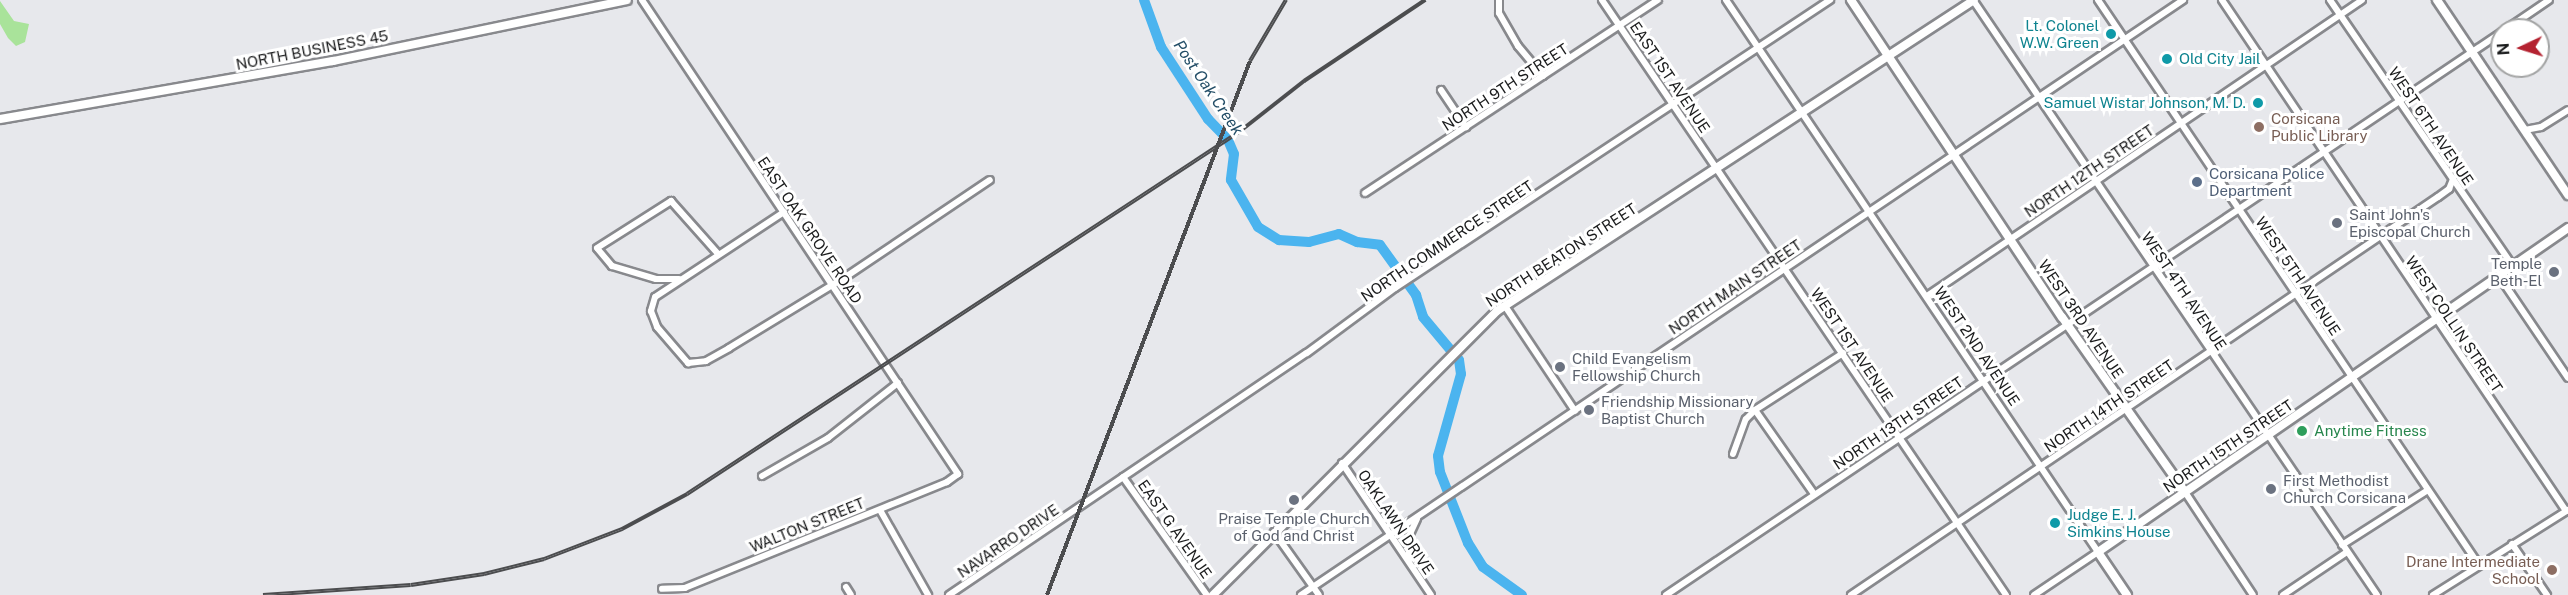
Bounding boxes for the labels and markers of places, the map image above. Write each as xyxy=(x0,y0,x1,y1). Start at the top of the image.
place label: Lt. Colonel W.W. Green xyxy=(2020,16,2099,51)
marker: Lt. Colonel W.W. Green xyxy=(2104,27,2118,41)
place label: Old City Jail xyxy=(2179,50,2261,68)
marker: Old City Jail xyxy=(2160,52,2174,66)
place label: Samuel Wistar Johnson, M. D. xyxy=(2043,94,2246,112)
marker: Samuel Wistar Johnson, M. D. xyxy=(2251,96,2265,110)
place label: Corsicana Public Library xyxy=(2271,109,2368,144)
marker: Corsicana Public Library xyxy=(2252,120,2266,134)
place label: Corsicana Police Department xyxy=(2209,164,2325,199)
marker: Corsicana Police Department xyxy=(2190,175,2204,189)
place label: Saint John's Episcopal Church xyxy=(2349,205,2470,240)
marker: Saint John's Episcopal Church xyxy=(2330,216,2344,230)
place label: Temple Beth-El xyxy=(2490,254,2542,289)
marker: Temple Beth-El xyxy=(2547,265,2561,279)
place label: Child Evangelism Fellowship Church xyxy=(1572,349,1700,384)
marker: Child Evangelism Fellowship Church xyxy=(1553,360,1567,374)
place label: Friendship Missionary Baptist Church xyxy=(1601,392,1754,427)
marker: Friendship Missionary Baptist Church xyxy=(1582,403,1596,417)
place label: Anytime Fitness xyxy=(2314,422,2427,440)
marker: Anytime Fitness xyxy=(2295,424,2309,438)
place label: First Methodist Church Corsicana xyxy=(2283,471,2406,506)
marker: First Methodist Church Corsicana xyxy=(2264,482,2278,496)
marker: Praise Temple Church of God and Christ xyxy=(1287,493,1301,507)
place label: Judge E. J. Simkins House xyxy=(2067,505,2171,540)
place label: Praise Temple Church of God and Christ xyxy=(1218,509,1370,544)
marker: Judge E. J. Simkins House xyxy=(2048,516,2062,530)
place label: Drane Intermediate School xyxy=(2406,552,2540,587)
marker: Drane Intermediate School xyxy=(2545,563,2559,577)

